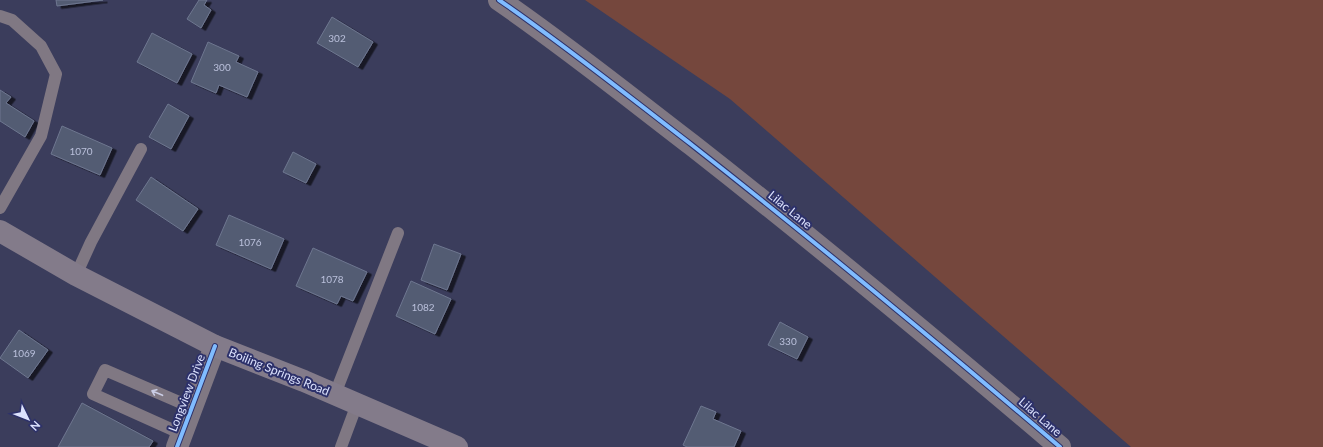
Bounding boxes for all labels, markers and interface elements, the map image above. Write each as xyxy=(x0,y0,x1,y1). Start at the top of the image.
house number: 302 xyxy=(328,32,346,44)
house number: 300 xyxy=(213,61,231,73)
house number: 1070 xyxy=(69,145,93,157)
street label: Lilac Lane xyxy=(765,187,815,232)
house number: 1076 xyxy=(238,236,262,248)
house number: 1078 xyxy=(320,273,344,285)
house number: 1082 xyxy=(411,301,435,313)
house number: 330 xyxy=(779,335,797,347)
street label: Boiling Springs Road xyxy=(227,344,332,399)
house number: 1069 xyxy=(12,347,36,359)
street label: Longview Drive xyxy=(165,352,208,434)
one-way arrow xyxy=(152,388,164,396)
street label: Lilac Lane xyxy=(1016,394,1065,439)
north arrow xyxy=(8,399,48,439)
text: N xyxy=(28,419,43,434)

